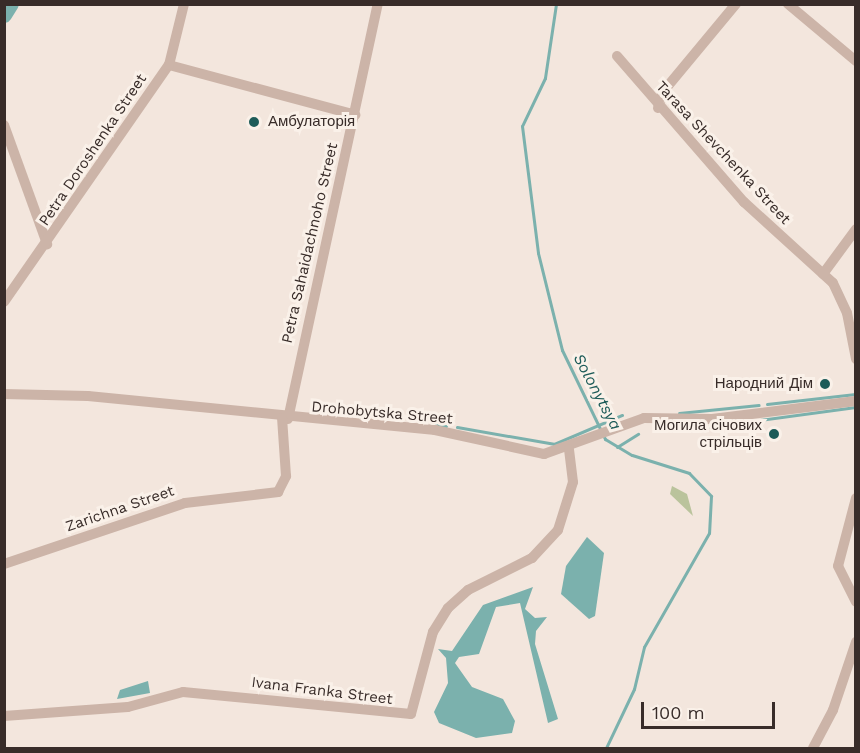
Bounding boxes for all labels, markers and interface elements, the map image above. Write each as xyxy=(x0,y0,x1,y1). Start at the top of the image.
street label: Petra Doroshenka Street xyxy=(35,70,151,230)
street label: Tarasa Shevchenka Street xyxy=(652,77,794,229)
marker: Амбулаторія xyxy=(245,113,263,131)
place label: Амбулаторія xyxy=(268,113,355,131)
street label: Petra Sahaidachnoho Street xyxy=(278,141,342,345)
water label: Solonytsya xyxy=(569,350,625,434)
place label: Народний Дім xyxy=(715,375,813,393)
marker: Народний Дім xyxy=(818,377,832,391)
street label: Drohobytska Street xyxy=(310,398,454,428)
place label: Могила січових стрільців xyxy=(654,416,762,451)
marker: Могила січових стрільців xyxy=(767,427,781,441)
street label: Zarichna Street xyxy=(63,482,177,536)
street label: Ivana Franka Street xyxy=(250,673,394,709)
scale bar xyxy=(644,690,778,728)
text: 100 m xyxy=(652,702,705,723)

